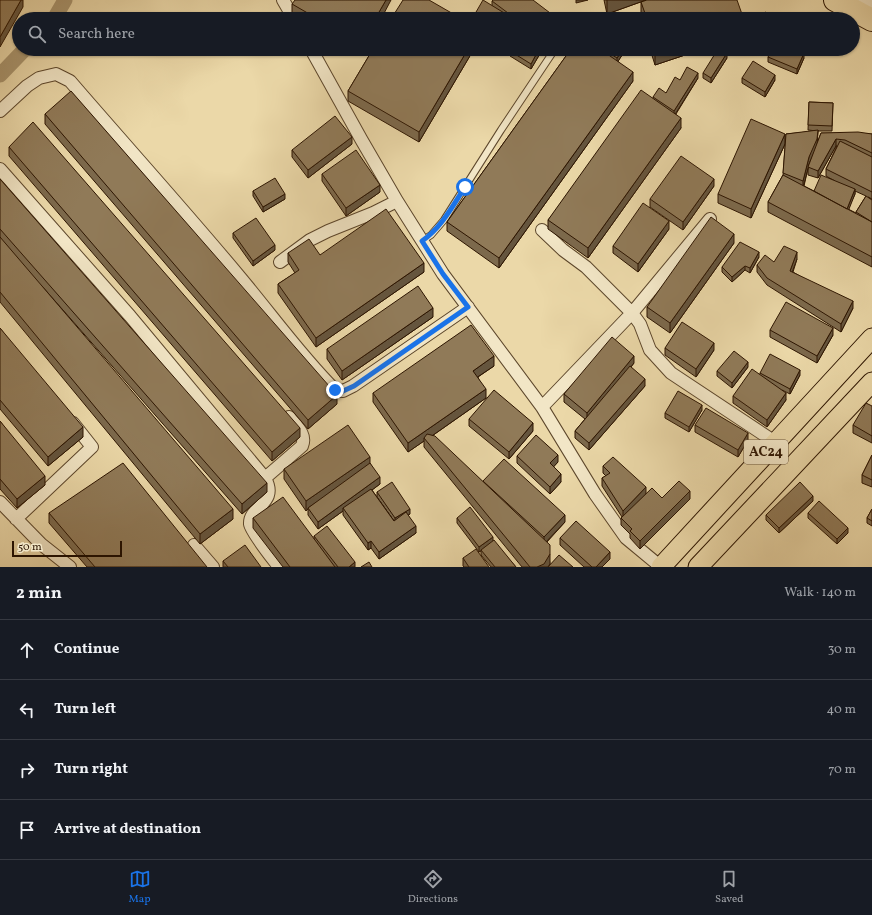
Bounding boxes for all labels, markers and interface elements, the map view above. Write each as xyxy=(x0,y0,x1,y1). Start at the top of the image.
search box xyxy=(12,12,860,56)
icon: search xyxy=(26,23,48,45)
text: Search here xyxy=(58,24,135,45)
route start xyxy=(456,178,474,196)
route end xyxy=(326,381,344,399)
road number: AC24 xyxy=(744,440,788,464)
scale bar xyxy=(12,539,122,558)
text: 50 m xyxy=(18,540,42,555)
text: 2 min xyxy=(16,582,62,605)
text: Walk · 140 m xyxy=(784,584,856,602)
icon: ahead xyxy=(16,639,38,661)
text: Continue xyxy=(54,639,119,660)
text: 30 m xyxy=(828,641,856,659)
icon: left xyxy=(16,699,38,721)
text: Turn left xyxy=(54,699,116,720)
text: 40 m xyxy=(827,701,856,719)
icon: right xyxy=(16,759,38,781)
text: Turn right xyxy=(54,759,128,780)
text: 70 m xyxy=(828,761,856,779)
icon: arrive xyxy=(16,819,38,841)
text: Arrive at destination xyxy=(54,819,201,840)
tab: Map xyxy=(129,868,151,907)
tab: Directions xyxy=(408,868,458,907)
tab: Saved xyxy=(715,868,743,907)

